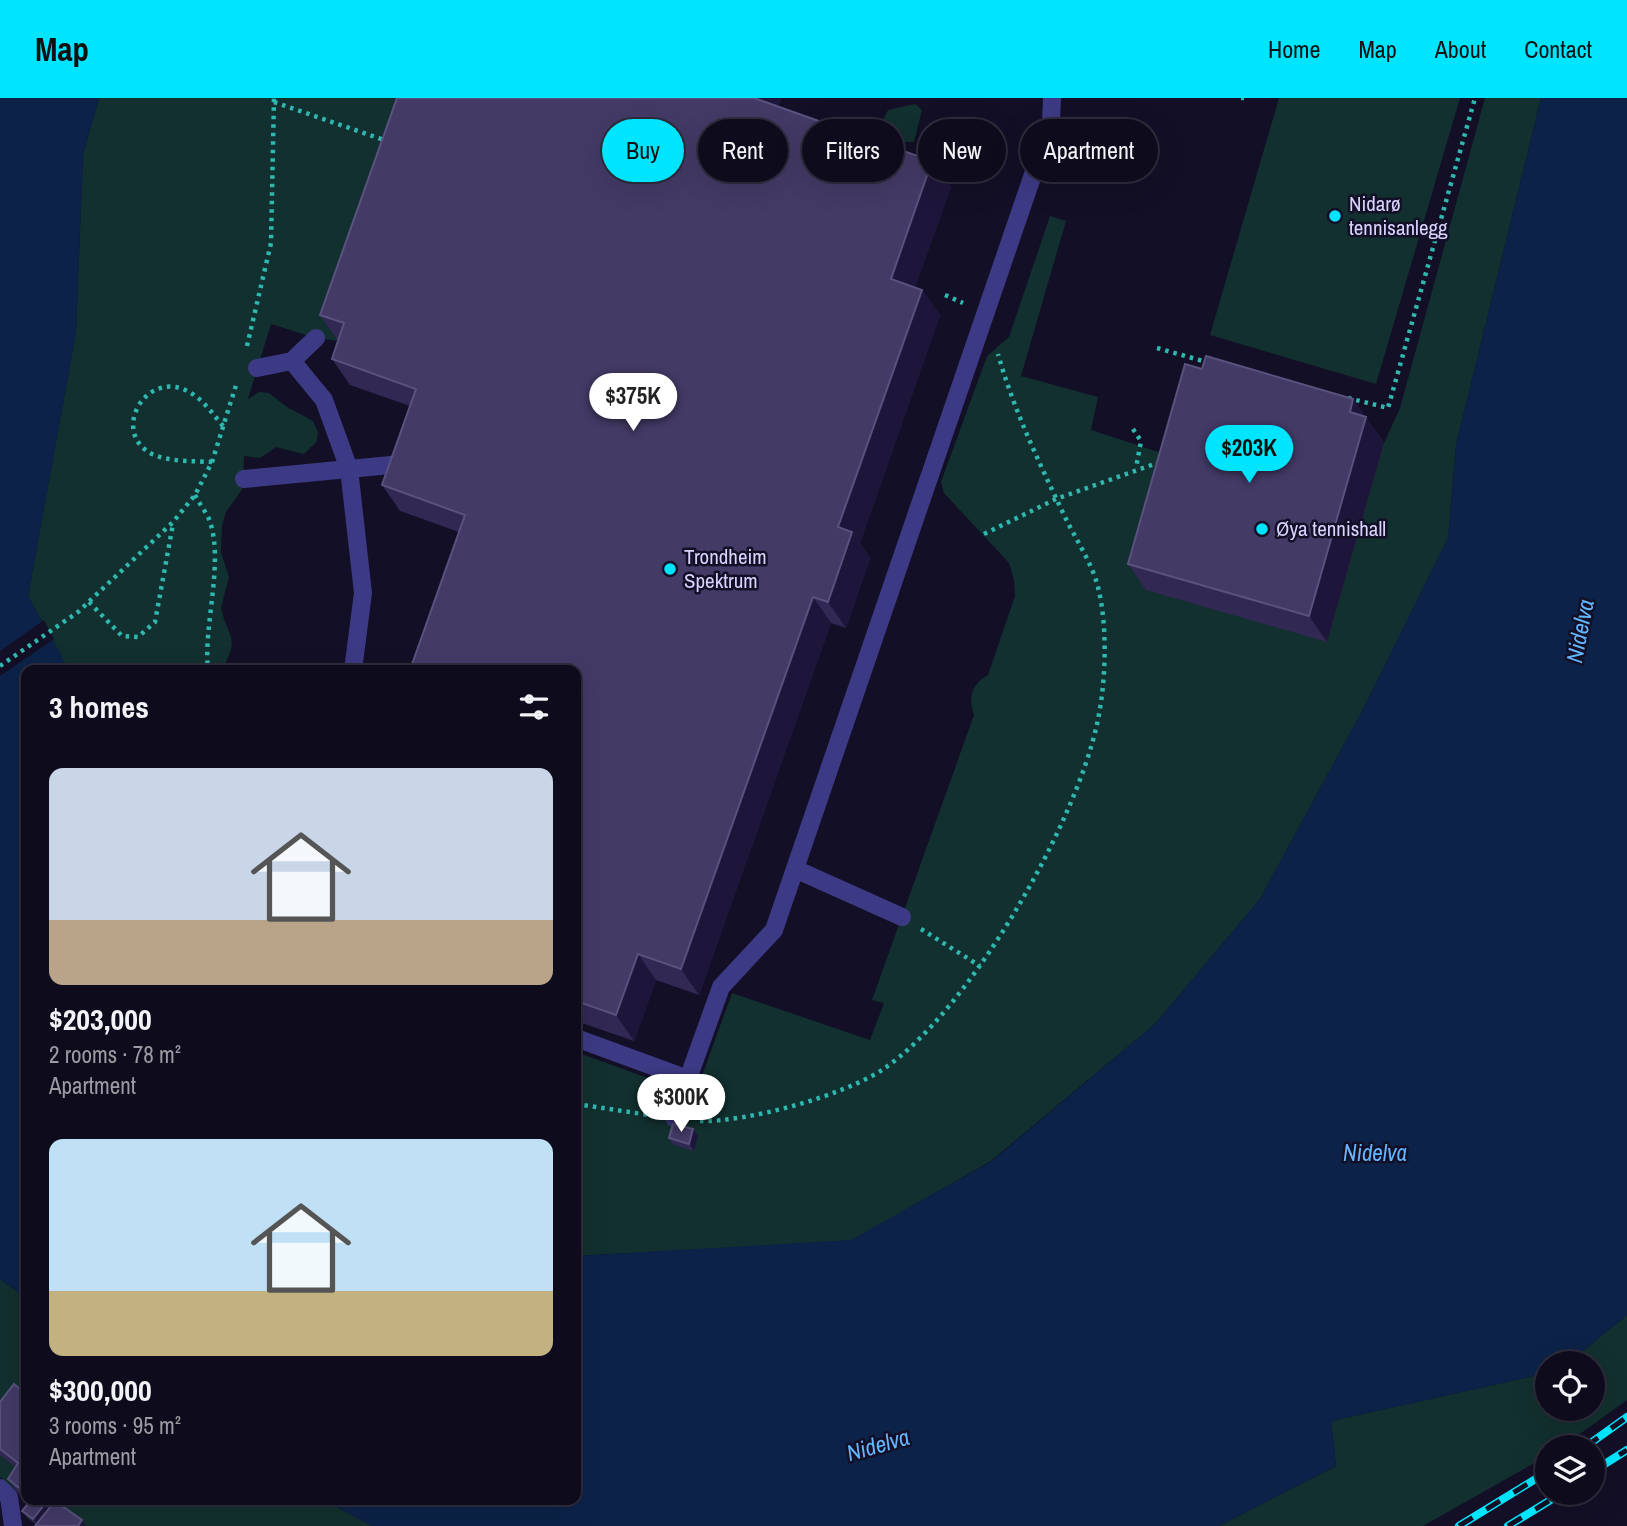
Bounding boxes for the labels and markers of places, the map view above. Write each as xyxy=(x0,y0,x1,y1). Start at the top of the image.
place label: Nidarø tennisanlegg xyxy=(1349,189,1448,242)
marker: Nidarø tennisanlegg xyxy=(1327,208,1343,224)
pin: $375K xyxy=(584,374,682,433)
pin: $203K xyxy=(1200,426,1298,485)
place label: Øya tennishall xyxy=(1276,514,1386,543)
marker: Øya tennishall xyxy=(1254,521,1270,537)
place label: Trondheim Spektrum xyxy=(684,542,767,595)
marker: Trondheim Spektrum xyxy=(662,561,678,577)
pin: $300K xyxy=(632,1074,730,1134)

